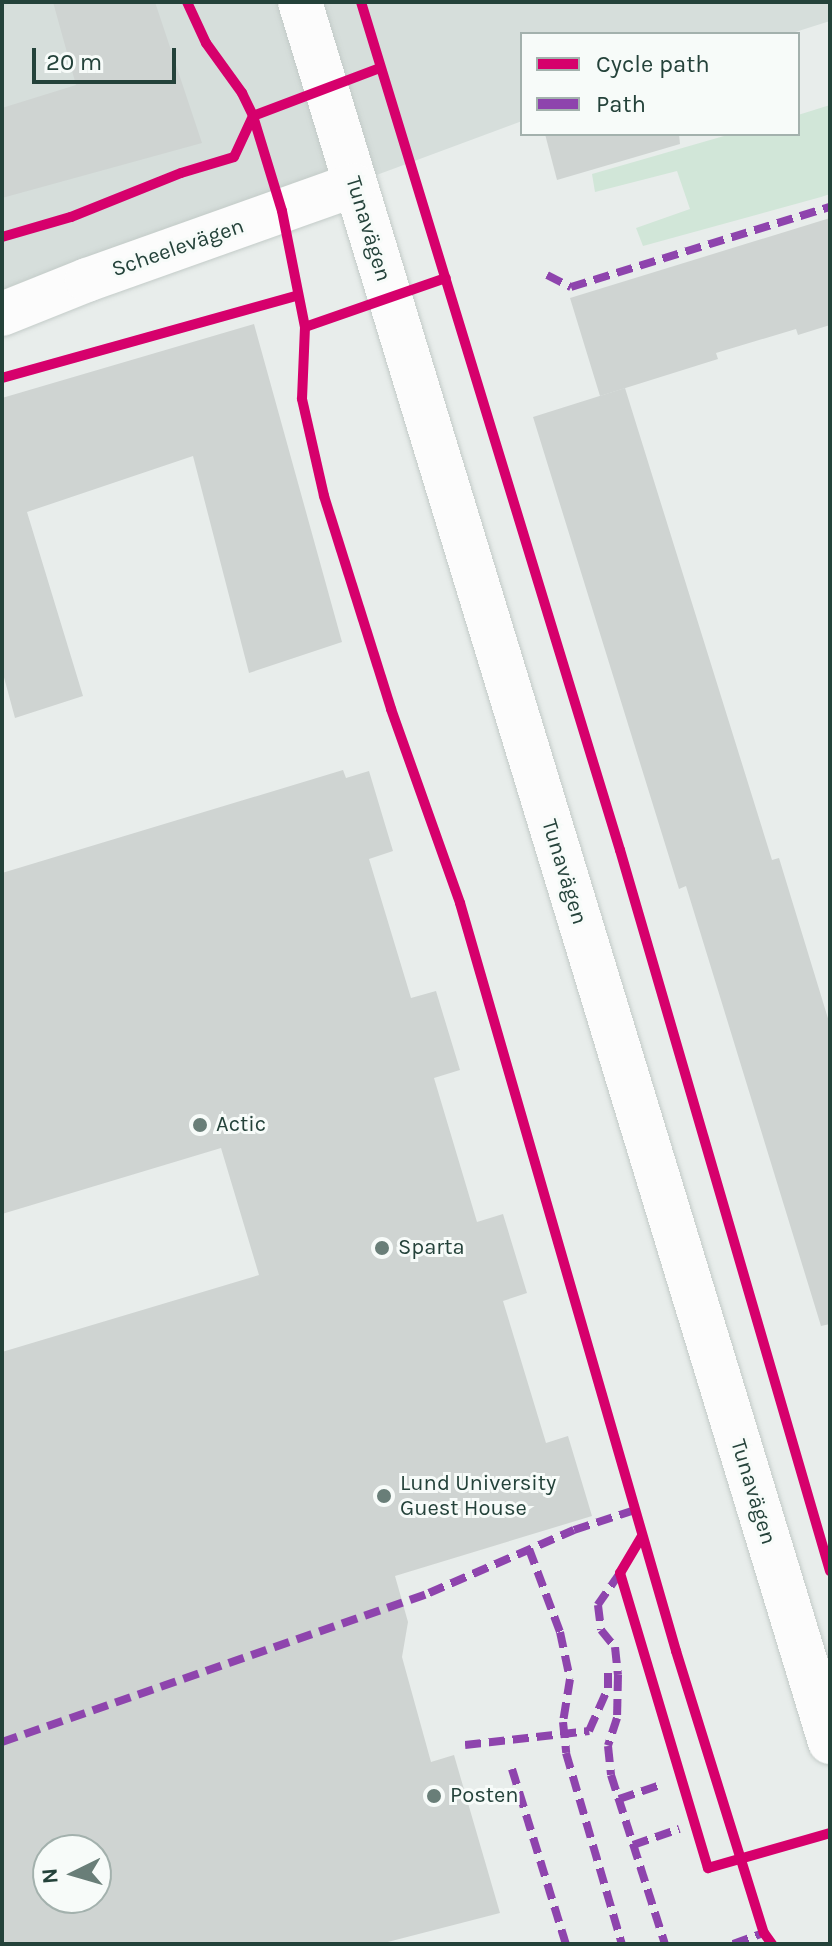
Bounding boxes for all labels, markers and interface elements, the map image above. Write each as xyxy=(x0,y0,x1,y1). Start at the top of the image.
scale bar xyxy=(36,32,180,82)
legend xyxy=(520,32,800,136)
text: 20 m xyxy=(46,48,102,76)
text: Cycle path xyxy=(596,50,710,78)
text: Path xyxy=(596,90,646,118)
street label: Tunavägen xyxy=(340,173,396,285)
street label: Scheelevägen xyxy=(108,213,248,283)
street label: Tunavägen xyxy=(536,816,592,928)
place label: Actic xyxy=(216,1112,266,1138)
marker: Actic xyxy=(191,1116,209,1134)
place label: Sparta xyxy=(398,1235,465,1261)
marker: Sparta xyxy=(373,1239,391,1257)
street label: Tunavägen xyxy=(725,1436,781,1548)
place label: Lund University Guest House xyxy=(400,1470,556,1522)
marker: Lund University Guest House xyxy=(375,1487,393,1505)
place label: Posten xyxy=(450,1783,519,1809)
marker: Posten xyxy=(425,1787,443,1805)
north arrow xyxy=(32,1834,112,1914)
text: N xyxy=(36,1867,64,1885)

